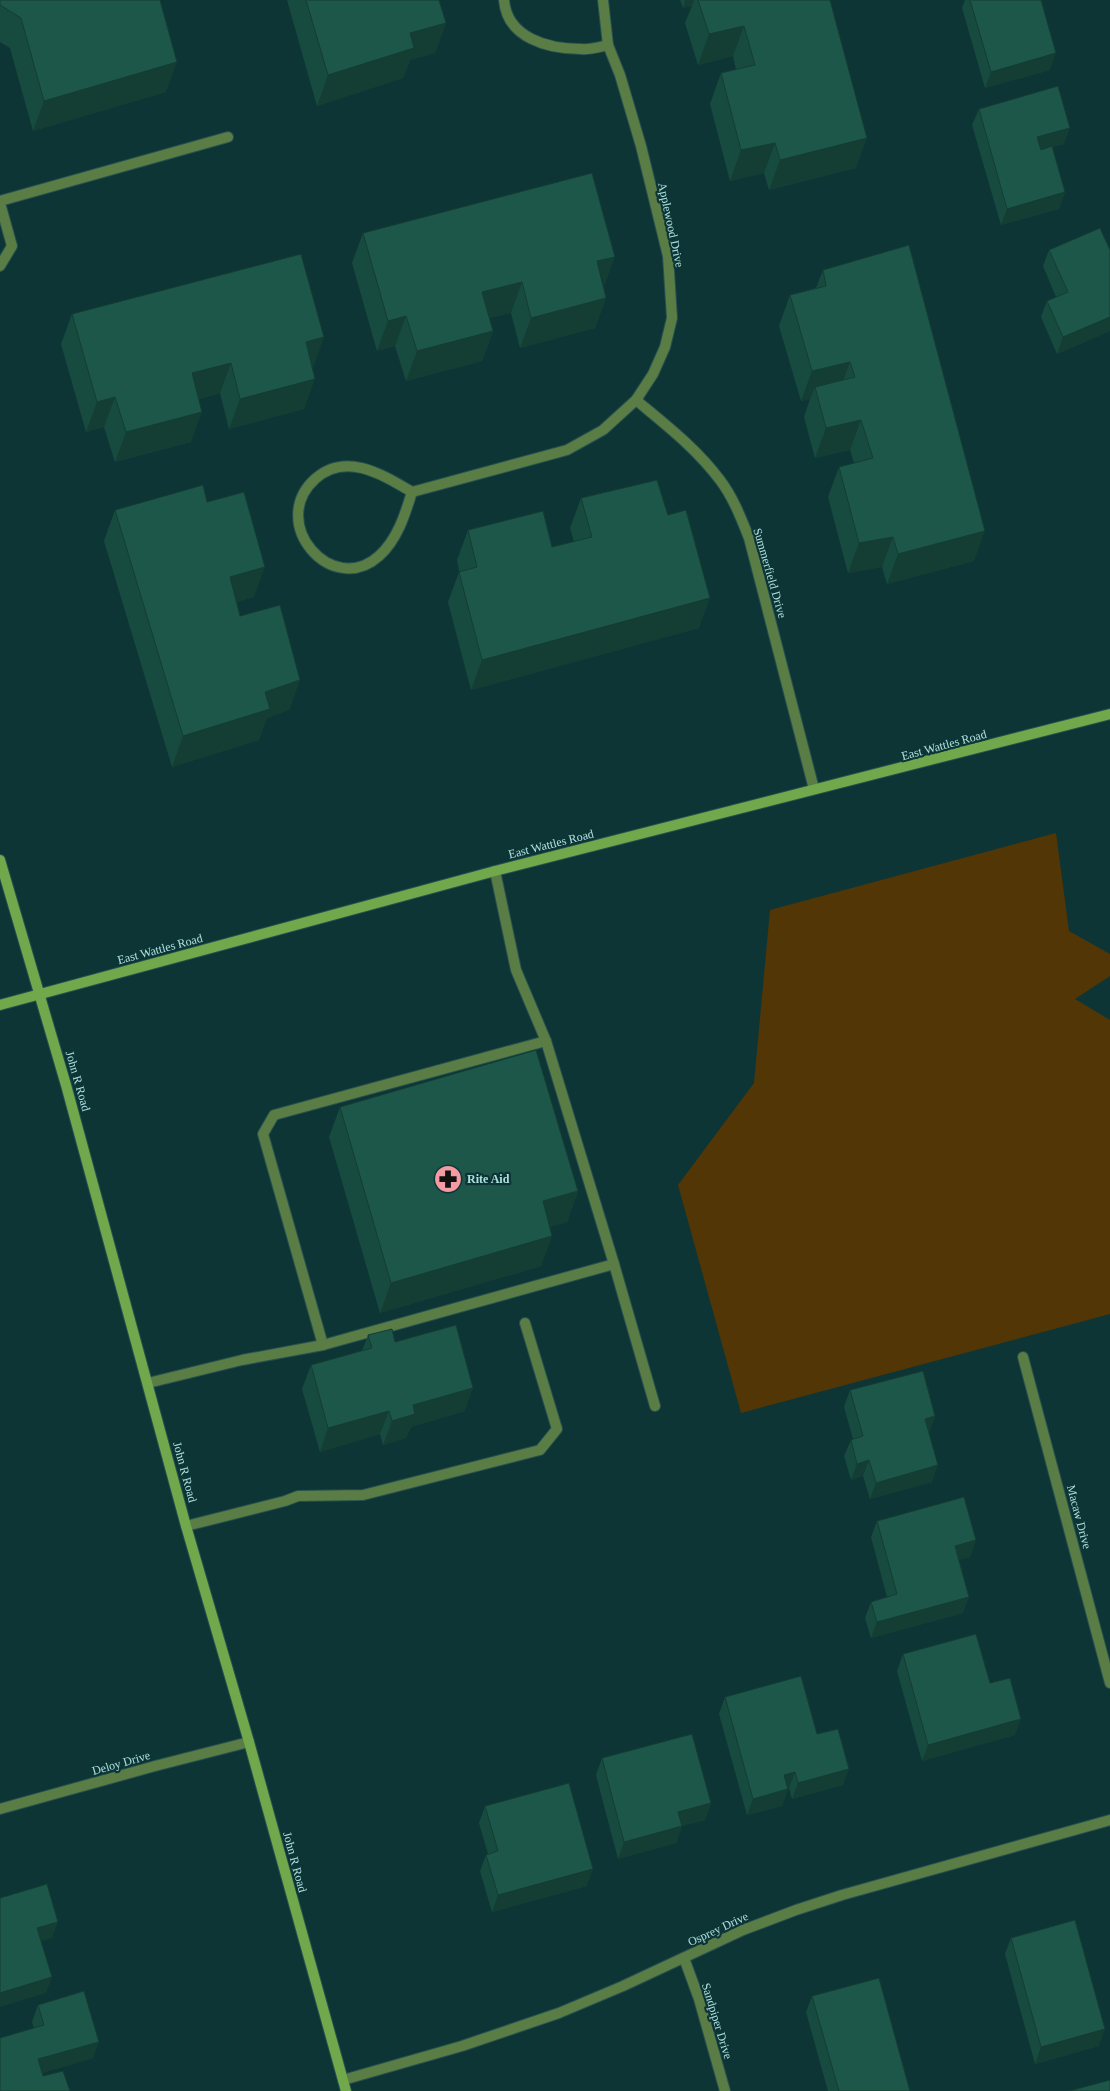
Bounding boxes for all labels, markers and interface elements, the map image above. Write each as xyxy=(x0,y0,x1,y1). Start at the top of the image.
street label: Applewood Drive xyxy=(655,181,687,269)
street label: Summerfield Drive xyxy=(750,526,790,620)
street label: East Wattles Road xyxy=(900,727,988,763)
street label: East Wattles Road xyxy=(507,827,595,861)
street label: East Wattles Road xyxy=(116,931,204,967)
street label: John R Road xyxy=(63,1049,93,1113)
pharmacy icon: Rite Aid xyxy=(433,1164,463,1194)
place label: Rite Aid xyxy=(467,1172,510,1186)
street label: John R Road xyxy=(170,1440,200,1504)
street label: Macaw Drive xyxy=(1064,1483,1094,1551)
street label: Deloy Drive xyxy=(90,1748,152,1778)
street label: John R Road xyxy=(280,1830,310,1894)
street label: Osprey Drive xyxy=(686,1909,750,1949)
street label: Sandpiper Drive xyxy=(699,1981,735,2061)

